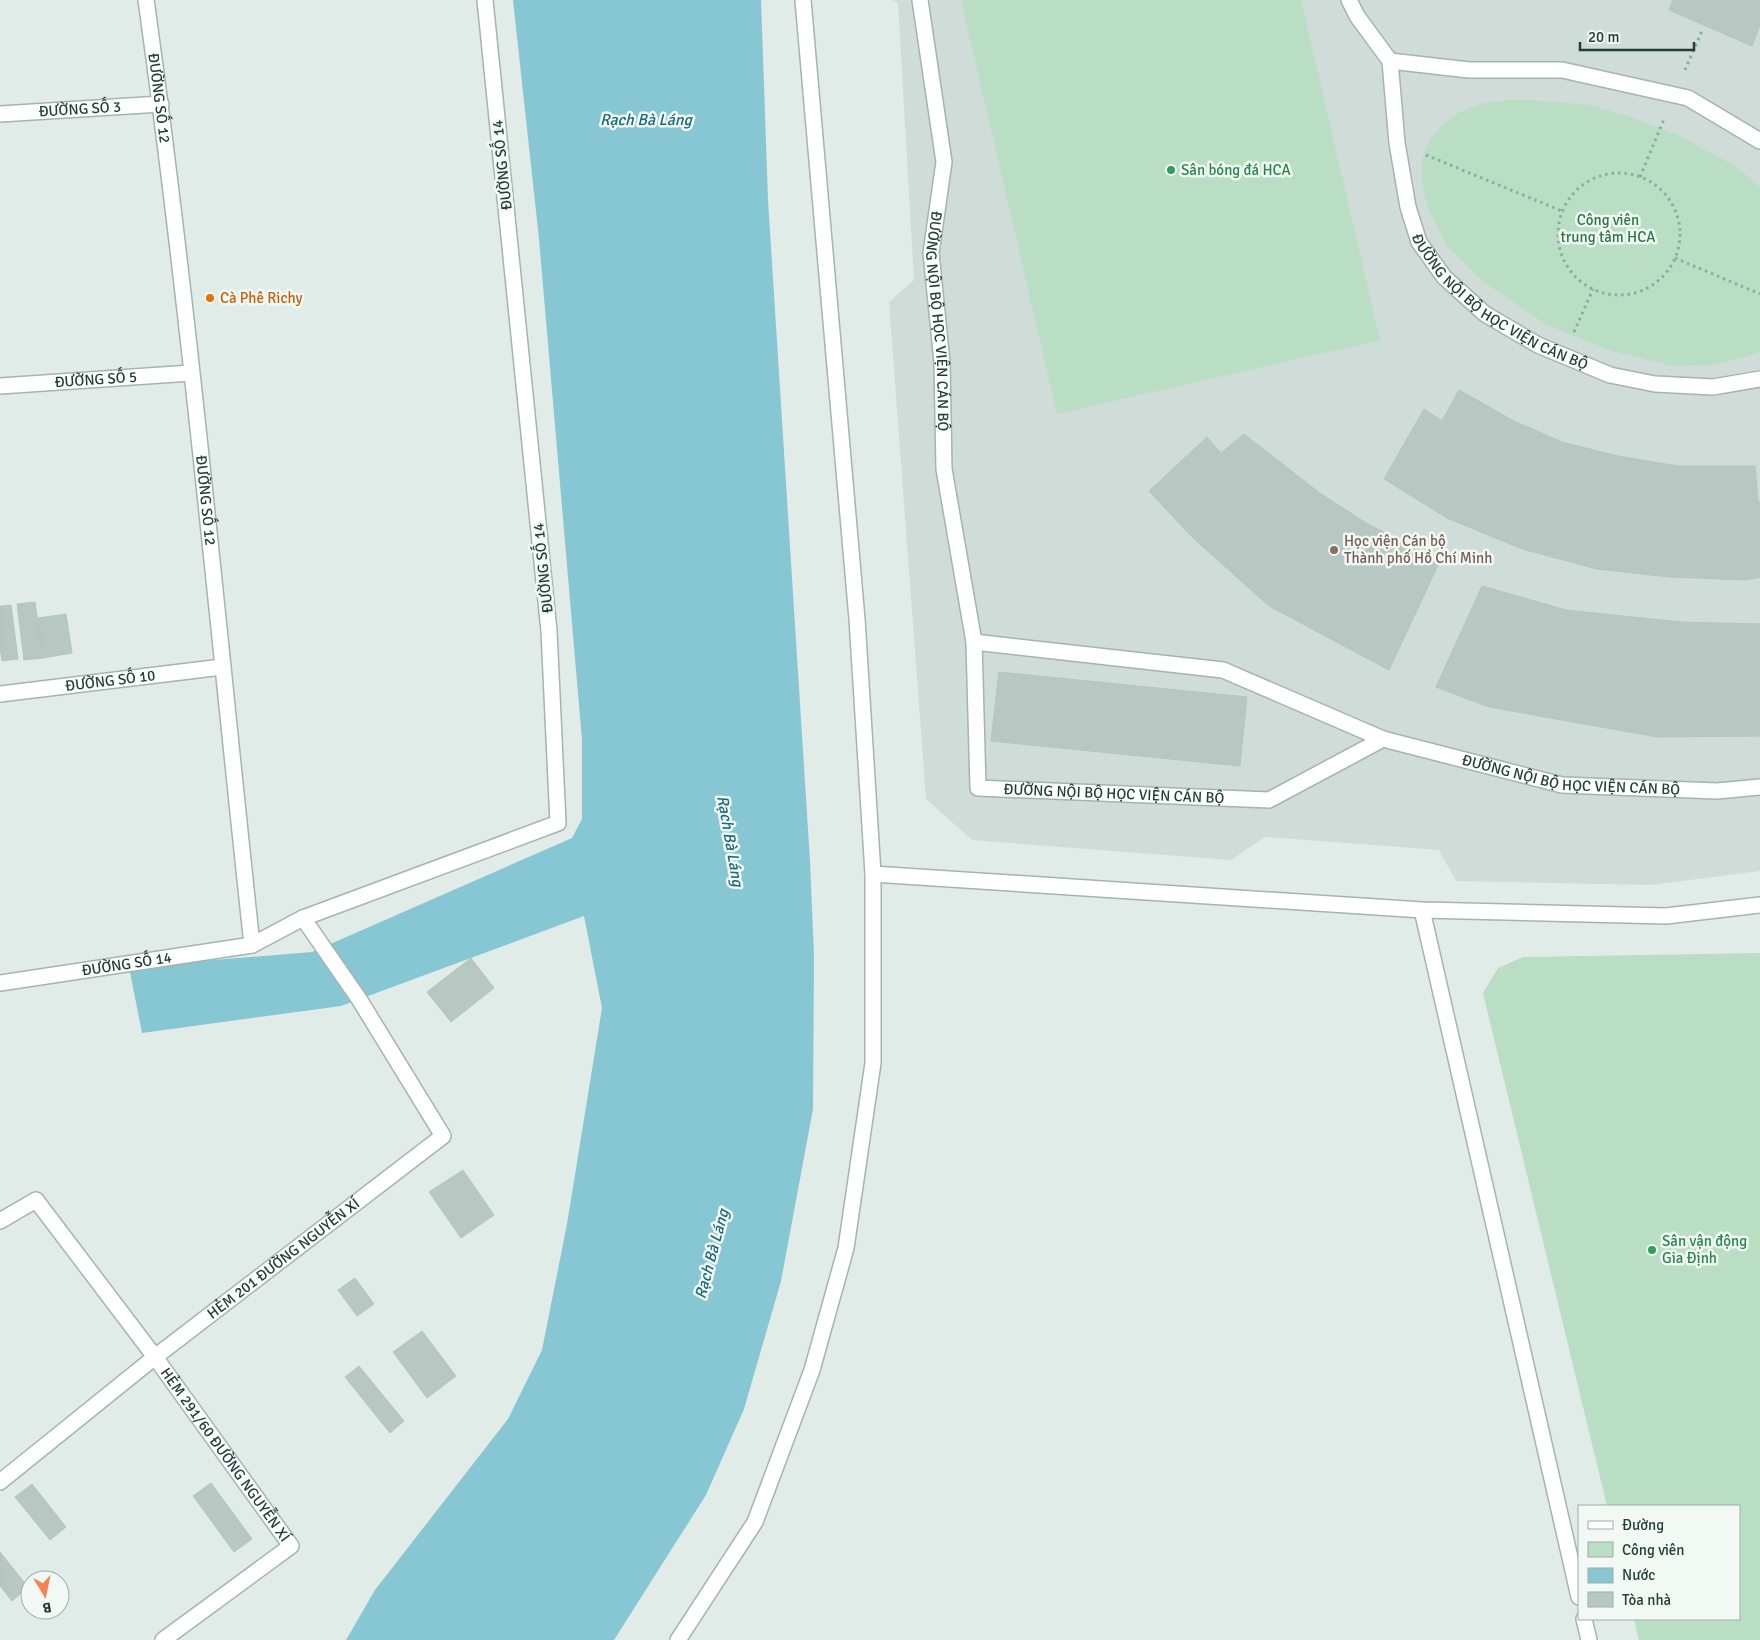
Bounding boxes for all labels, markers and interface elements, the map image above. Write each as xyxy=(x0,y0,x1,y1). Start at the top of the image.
scale bar xyxy=(1580,20,1694,52)
text: 20 m xyxy=(1588,28,1619,46)
street label: ĐƯỜNG SỐ 12 xyxy=(144,52,174,144)
street label: ĐƯỜNG SỐ 3 xyxy=(38,95,122,121)
water label: Rạch Bà Láng xyxy=(600,110,694,130)
street label: ĐƯỜNG SỐ 14 xyxy=(485,119,516,211)
place label: Sân bóng đá HCA xyxy=(1181,161,1291,179)
marker: Sân bóng đá HCA xyxy=(1165,164,1177,176)
street label: ĐƯỜNG NỘI BỘ HỌC VIỆN CÁN BỘ xyxy=(922,210,953,432)
park label: Công viên trung tâm HCA xyxy=(1561,211,1655,246)
street label: ĐƯỜNG NỘI BỘ HỌC VIỆN CÁN BỘ xyxy=(1408,232,1591,374)
place label: Cà Phê Richy xyxy=(220,289,302,307)
marker: Cà Phê Richy xyxy=(204,292,216,304)
street label: ĐƯỜNG SỐ 5 xyxy=(54,365,138,391)
street label: ĐƯỜNG SỐ 12 xyxy=(192,454,220,546)
street label: ĐƯỜNG SỐ 14 xyxy=(526,522,557,614)
place label: Học viện Cán bộ Thành phố Hồ Chí Minh xyxy=(1344,532,1492,567)
marker: Học viện Cán bộ Thành phố Hồ Chí Minh xyxy=(1328,544,1340,556)
street label: ĐƯỜNG SỐ 10 xyxy=(64,666,156,695)
street label: ĐƯỜNG NỘI BỘ HỌC VIỆN CÁN BỘ xyxy=(1460,751,1680,799)
street label: ĐƯỜNG NỘI BỘ HỌC VIỆN CÁN BỘ xyxy=(1003,780,1225,807)
water label: Rạch Bà Láng xyxy=(712,794,748,890)
street label: ĐƯỜNG SỐ 14 xyxy=(80,948,173,980)
street label: HẺM 201 ĐƯỜNG NGUYỄN XÍ xyxy=(204,1193,364,1323)
water label: Rạch Bà Láng xyxy=(690,1205,734,1301)
place label: Sân vận động Gia Định xyxy=(1662,1232,1747,1267)
marker: Sân vận động Gia Định xyxy=(1646,1244,1658,1256)
street label: HẺM 291/60 ĐƯỜNG NGUYỄN XÍ xyxy=(157,1364,295,1546)
legend xyxy=(1578,1505,1740,1620)
text: Đường xyxy=(1622,1516,1664,1534)
text: Công viên xyxy=(1622,1541,1685,1559)
text: Nước xyxy=(1622,1566,1655,1584)
north arrow xyxy=(20,1570,70,1620)
text: Tòa nhà xyxy=(1622,1591,1671,1609)
text: B xyxy=(41,1598,53,1616)

